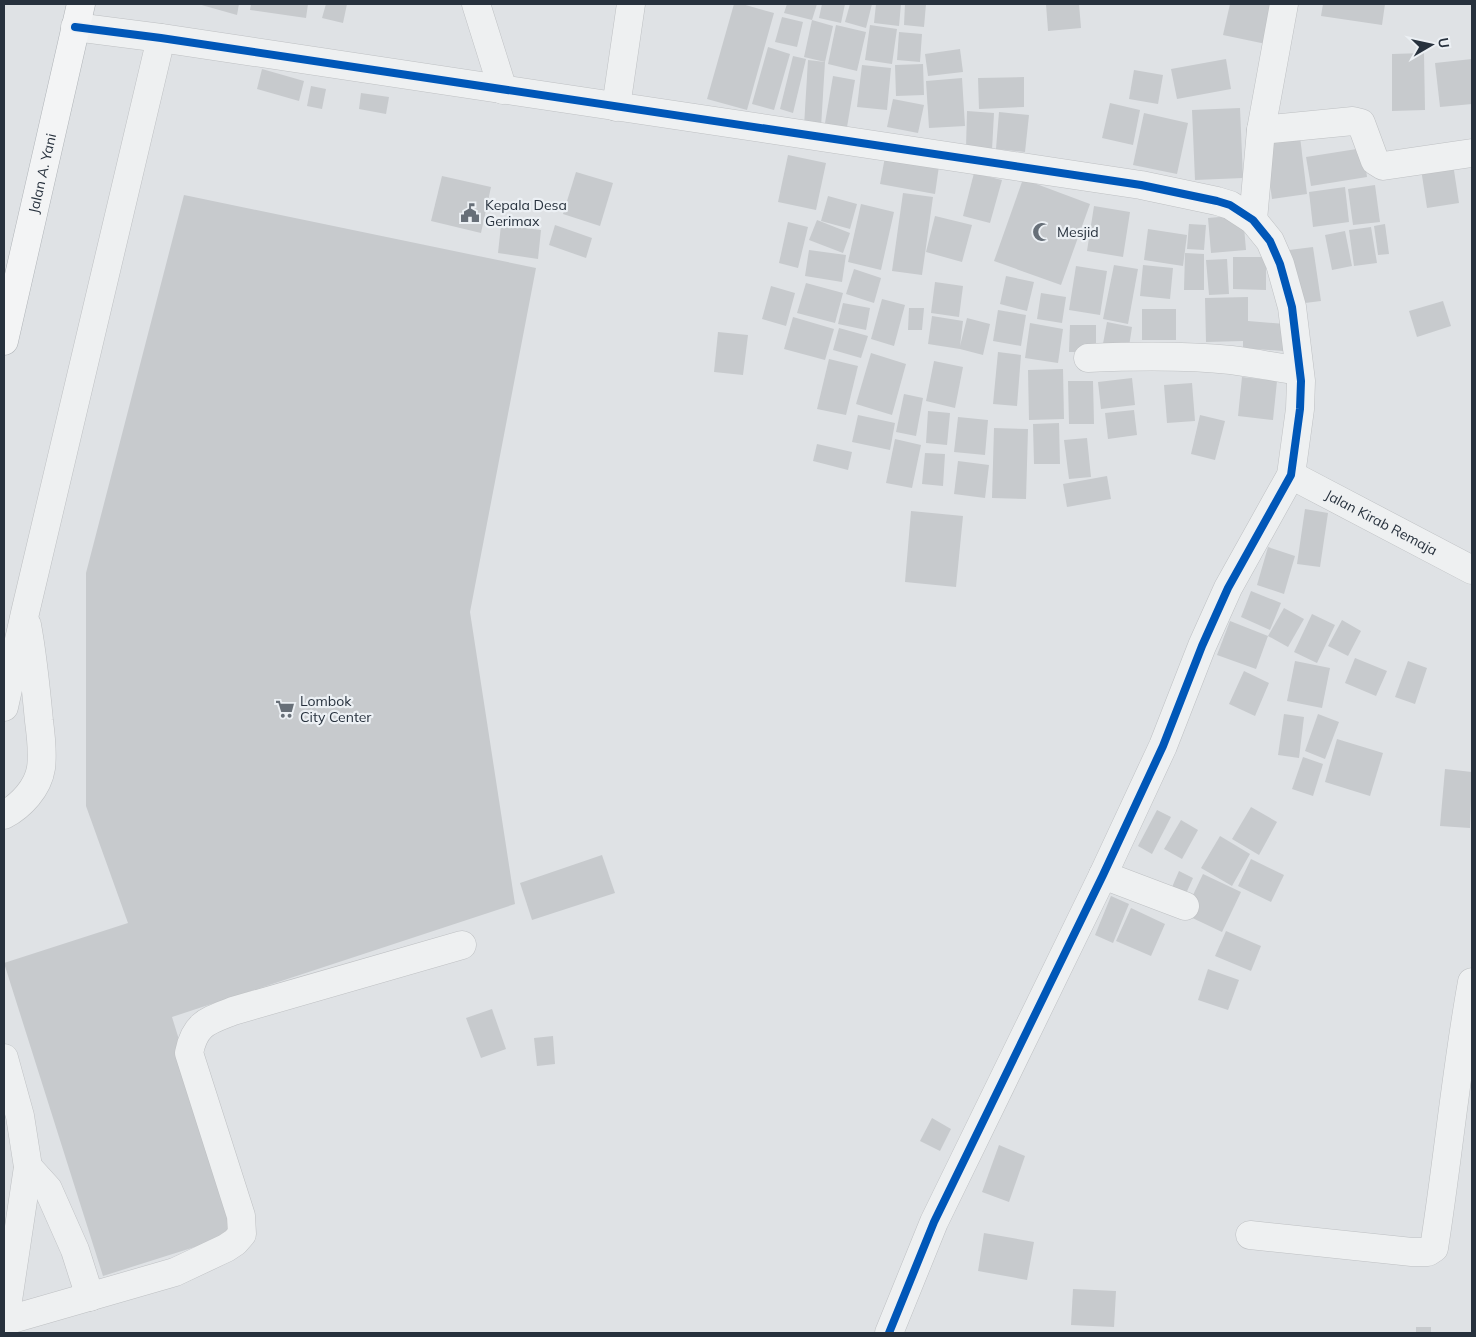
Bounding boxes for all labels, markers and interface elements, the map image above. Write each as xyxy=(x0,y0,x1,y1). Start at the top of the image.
north arrow xyxy=(1406,20,1456,70)
text: U xyxy=(1434,36,1454,49)
street label: Jalan A. Yani xyxy=(24,132,60,215)
place label: Kepala Desa Gerimax xyxy=(485,196,567,230)
public building icon: Kepala Desa Gerimax xyxy=(459,202,481,224)
mosque icon: Mesjid xyxy=(1031,221,1053,243)
place label: Mesjid xyxy=(1057,223,1099,241)
street label: Jalan Kirab Remaja xyxy=(1322,486,1440,559)
place label: Lombok City Center xyxy=(300,692,372,726)
supermarket icon: Lombok City Center xyxy=(274,698,296,720)

